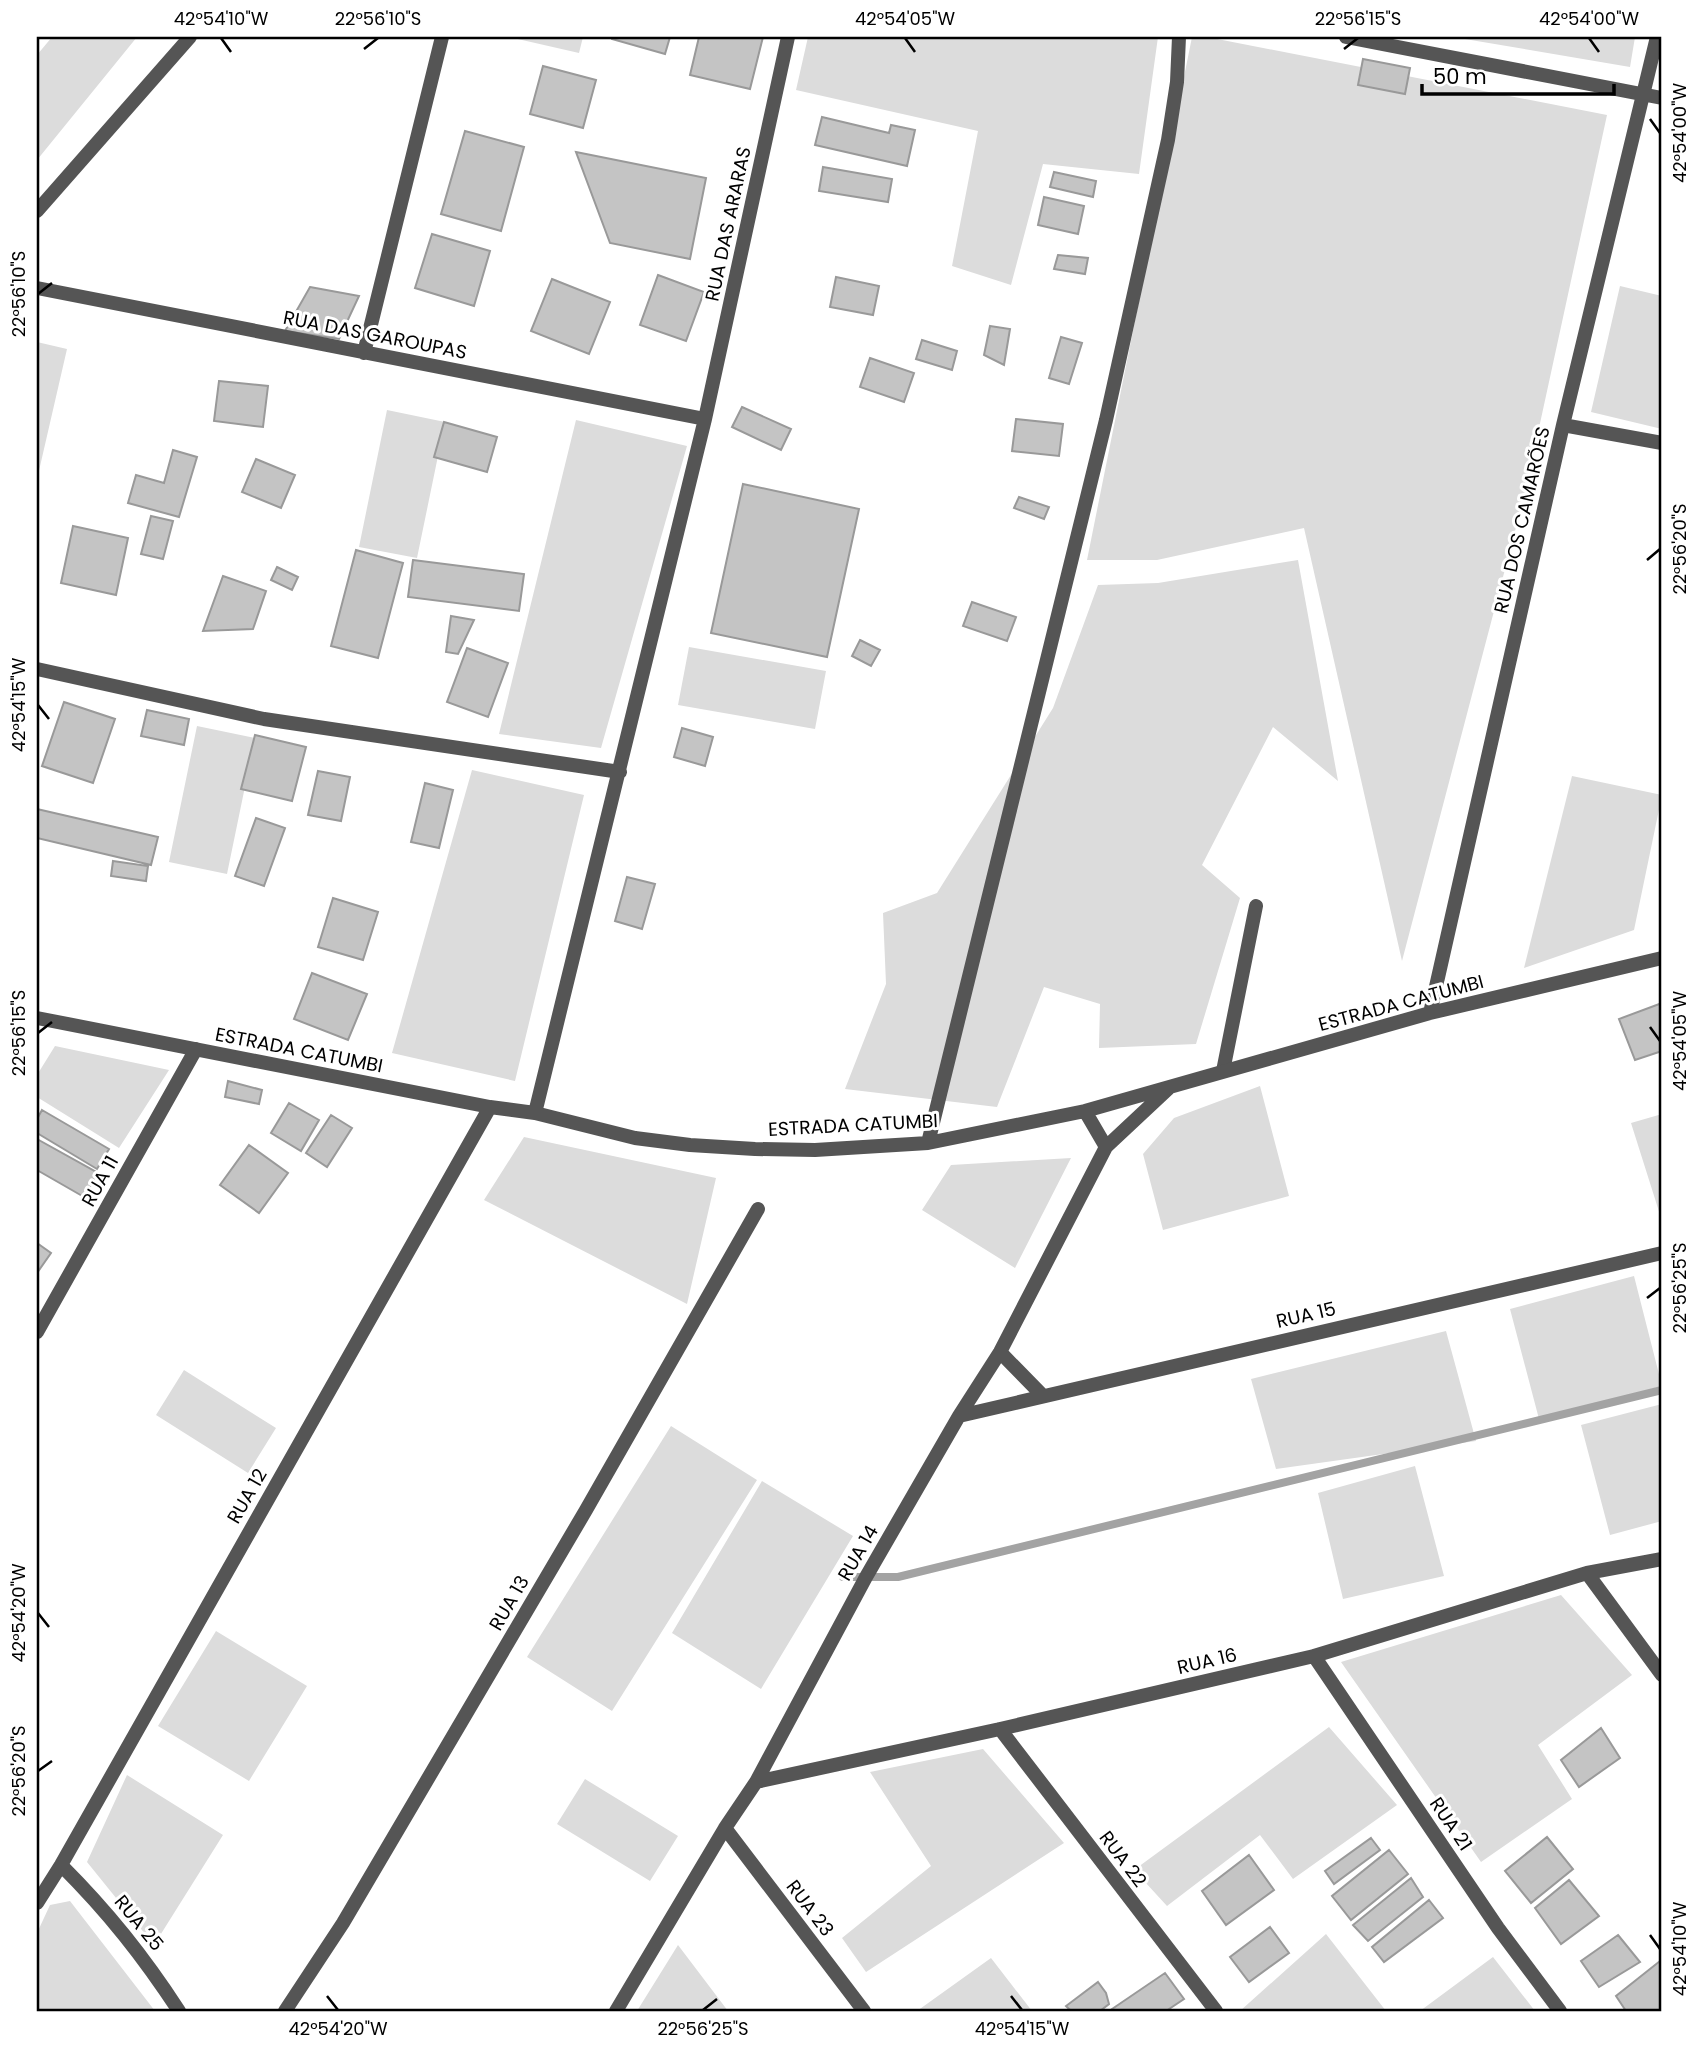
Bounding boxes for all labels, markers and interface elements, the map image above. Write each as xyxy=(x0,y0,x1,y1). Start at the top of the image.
text: 42°54'10"W xyxy=(174,6,269,31)
text: 22°56'10"S xyxy=(335,6,421,31)
text: 42°54'05"W xyxy=(855,6,955,31)
text: 22°56'15"S xyxy=(1315,6,1401,31)
text: 42°54'00"W xyxy=(1539,6,1639,31)
scale bar xyxy=(1422,52,1615,96)
text: 50 m xyxy=(1433,62,1487,91)
text: 42°54'00"W xyxy=(1667,83,1692,183)
street label: RUA DAS ARARAS xyxy=(698,144,758,304)
text: 22°56'10"S xyxy=(6,251,31,337)
street label: RUA DAS GAROUPAS xyxy=(281,304,469,366)
street label: RUA DOS CAMARÕES xyxy=(1487,424,1557,616)
text: 22°56'20"S xyxy=(1667,503,1692,595)
text: 42°54'15"W xyxy=(6,657,31,752)
street label: ESTRADA CATUMBI xyxy=(1315,968,1487,1038)
text: 22°56'15"S xyxy=(6,990,31,1076)
text: 42°54'05"W xyxy=(1667,991,1692,1091)
street label: ESTRADA CATUMBI xyxy=(213,1021,385,1079)
street label: ESTRADA CATUMBI xyxy=(767,1107,939,1143)
street label: RUA 11 xyxy=(75,1151,125,1211)
text: 22°56'25"S xyxy=(1667,1242,1692,1334)
street label: RUA 15 xyxy=(1274,1295,1338,1335)
street label: RUA 12 xyxy=(220,1464,274,1528)
street label: RUA 14 xyxy=(831,1520,885,1586)
text: 42°54'20"W xyxy=(6,1563,31,1663)
street label: RUA 13 xyxy=(482,1570,536,1636)
street label: RUA 16 xyxy=(1175,1641,1239,1681)
text: 22°56'20"S xyxy=(6,1725,31,1817)
street label: RUA 21 xyxy=(1423,1792,1479,1856)
street label: RUA 22 xyxy=(1093,1825,1153,1893)
street label: RUA 23 xyxy=(780,1874,840,1942)
street label: RUA 25 xyxy=(108,1889,170,1957)
text: 42°54'10"W xyxy=(1667,1901,1692,1996)
text: 42°54'20"W xyxy=(288,2016,388,2041)
text: 22°56'25"S xyxy=(657,2016,749,2041)
text: 42°54'15"W xyxy=(975,2016,1070,2041)

